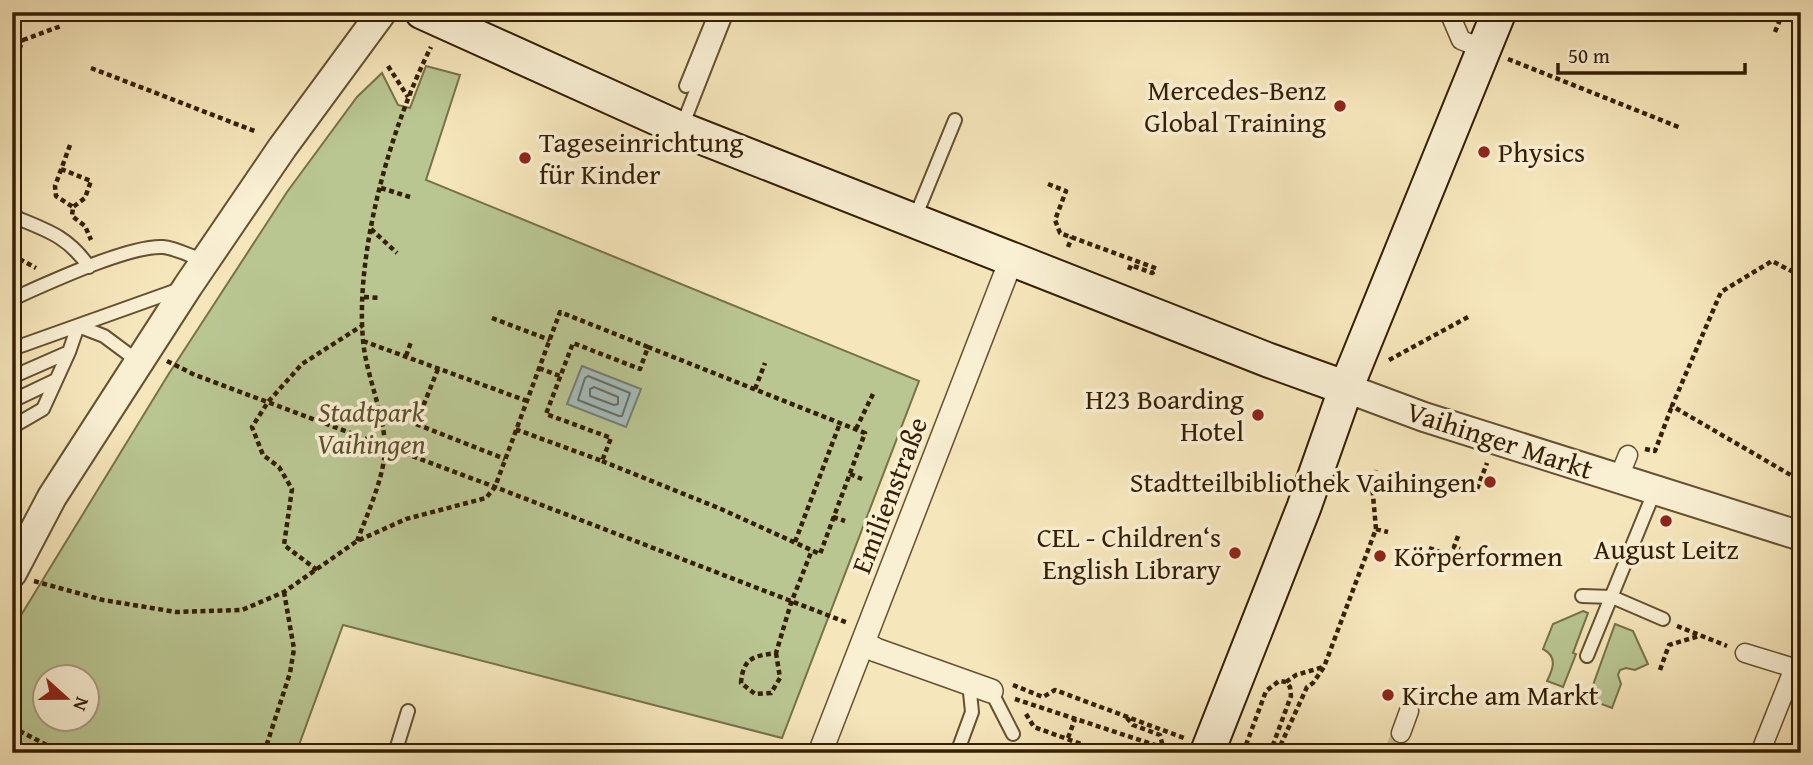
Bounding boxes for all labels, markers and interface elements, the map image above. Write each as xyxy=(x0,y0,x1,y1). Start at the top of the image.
scale bar xyxy=(1558,32,1745,76)
text: 50 m xyxy=(1568,40,1610,71)
place label: Mercedes-Benz Global Training xyxy=(1144,69,1326,142)
marker: Mercedes-Benz Global Training xyxy=(1332,98,1348,114)
place label: Tageseinrichtung für Kinder xyxy=(539,121,744,194)
place label: Physics xyxy=(1498,131,1585,172)
marker: Physics xyxy=(1476,144,1492,160)
marker: Tageseinrichtung für Kinder xyxy=(517,150,533,166)
place label: H23 Boarding Hotel xyxy=(1085,378,1244,451)
street label: Vaihinger Markt xyxy=(1402,390,1599,489)
park label: Stadtpark Vaihingen xyxy=(316,391,426,464)
marker: H23 Boarding Hotel xyxy=(1250,407,1266,423)
street label: Emilienstraße xyxy=(840,411,937,579)
place label: Stadtteilbibliothek Vaihingen xyxy=(1130,461,1476,502)
marker: Stadtteilbibliothek Vaihingen xyxy=(1482,474,1498,490)
marker: August Leitz xyxy=(1658,513,1674,529)
place label: CEL - Children‘s English Library xyxy=(1037,516,1221,589)
place label: August Leitz xyxy=(1593,528,1739,569)
place label: Körperformen xyxy=(1394,535,1563,576)
marker: CEL - Children‘s English Library xyxy=(1227,545,1243,561)
marker: Körperformen xyxy=(1372,548,1388,564)
north arrow xyxy=(32,664,102,734)
place label: Kirche am Markt xyxy=(1402,674,1599,715)
marker: Kirche am Markt xyxy=(1380,687,1396,703)
text: N xyxy=(66,693,97,715)

